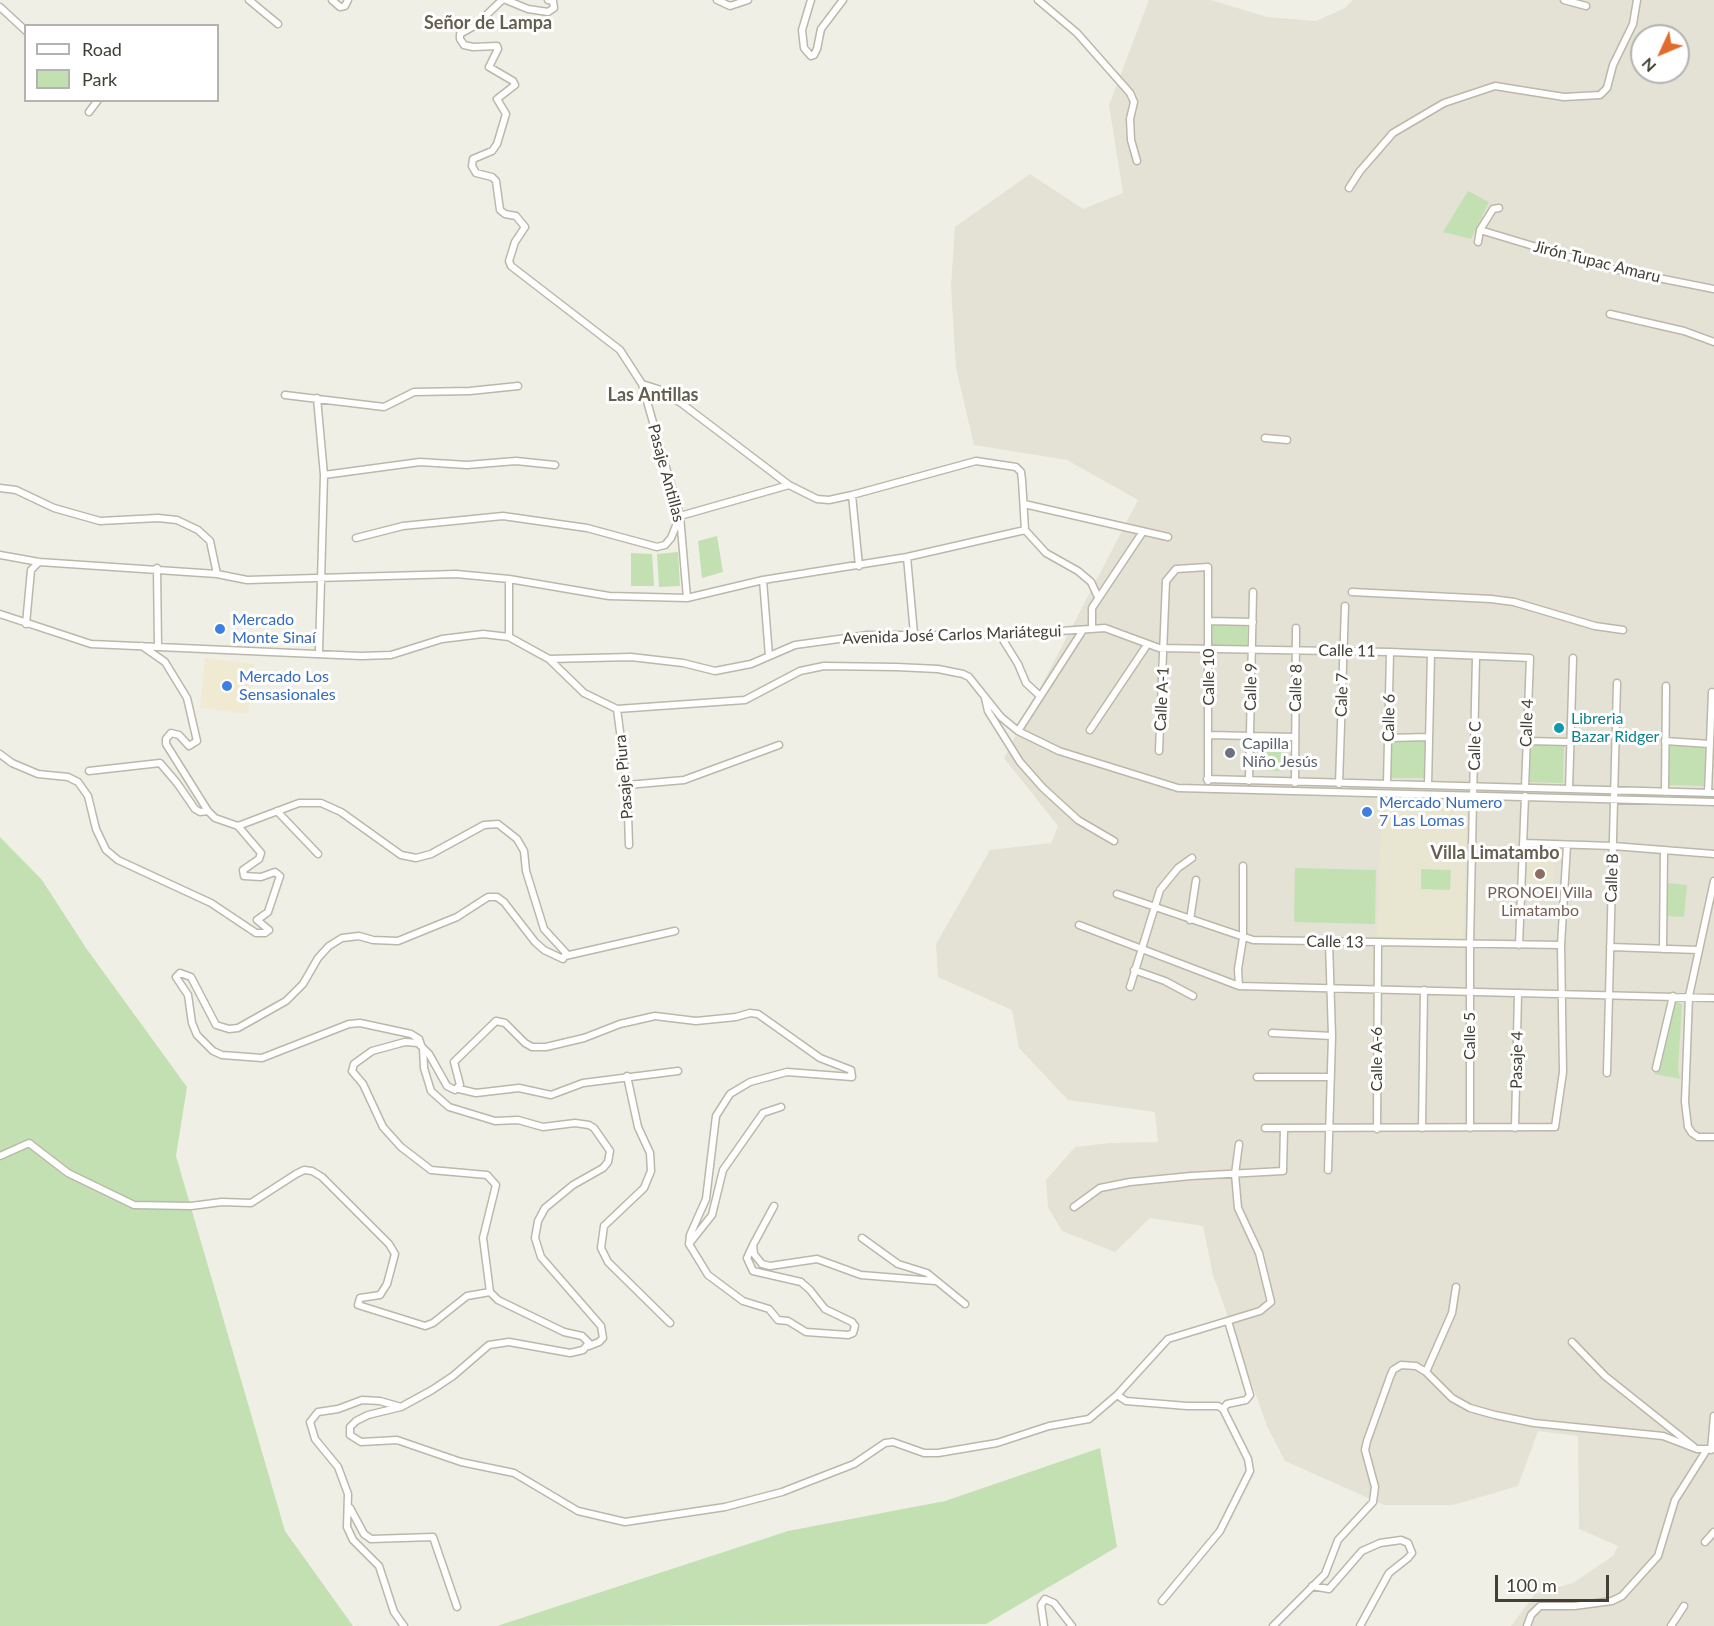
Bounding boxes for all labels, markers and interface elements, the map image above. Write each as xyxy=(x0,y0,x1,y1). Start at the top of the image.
district label: Señor de Lampa xyxy=(424,12,552,34)
legend xyxy=(24,24,219,102)
north arrow xyxy=(1630,24,1690,84)
text: Road xyxy=(82,38,122,60)
text: N xyxy=(1637,54,1659,77)
text: Park xyxy=(82,68,117,90)
street label: Jirón Tupac Amaru xyxy=(1532,237,1662,287)
district label: Las Antillas xyxy=(608,384,698,406)
street label: Pasaje Antillas xyxy=(644,422,688,524)
place label: Mercado Monte Sinaí xyxy=(232,610,316,648)
marker: Mercado Monte Sinaí xyxy=(213,622,227,636)
street label: Avenida José Carlos Mariátegui xyxy=(842,622,1062,648)
street label: Calle 11 xyxy=(1318,641,1376,661)
street label: Calle 10 xyxy=(1199,648,1219,706)
street label: Calle 9 xyxy=(1241,663,1261,711)
street label: Calle 8 xyxy=(1286,664,1306,712)
street label: Calle A-1 xyxy=(1151,666,1173,732)
place label: Mercado Los Sensasionales xyxy=(239,667,336,705)
street label: Cale 7 xyxy=(1332,673,1352,717)
marker: Mercado Los Sensasionales xyxy=(220,679,234,693)
street label: Calle 6 xyxy=(1379,694,1399,742)
street label: Calle 4 xyxy=(1517,699,1537,747)
place label: Libreria Bazar Ridger xyxy=(1571,709,1659,747)
street label: Calle C xyxy=(1465,721,1485,771)
marker: Libreria Bazar Ridger xyxy=(1552,721,1566,735)
street label: Pasaje Piura xyxy=(611,734,637,820)
place label: Capilla Niño Jesús xyxy=(1242,734,1318,772)
marker: Capilla Niño Jesús xyxy=(1223,746,1237,760)
place label: Mercado Numero 7 Las Lomas xyxy=(1379,793,1502,831)
marker: Mercado Numero 7 Las Lomas xyxy=(1360,805,1374,819)
district label: Villa Limatambo xyxy=(1431,842,1559,864)
street label: Calle B xyxy=(1602,853,1622,903)
marker: PRONOEI Villa Limatambo xyxy=(1533,867,1547,881)
place label: PRONOEI Villa Limatambo xyxy=(1487,883,1593,921)
street label: Calle 13 xyxy=(1306,932,1364,952)
street label: Calle 5 xyxy=(1460,1012,1480,1060)
street label: Calle A-6 xyxy=(1367,1027,1387,1091)
street label: Pasaje 4 xyxy=(1507,1031,1527,1089)
scale bar xyxy=(1498,1563,1612,1601)
text: 100 m xyxy=(1506,1574,1557,1596)

